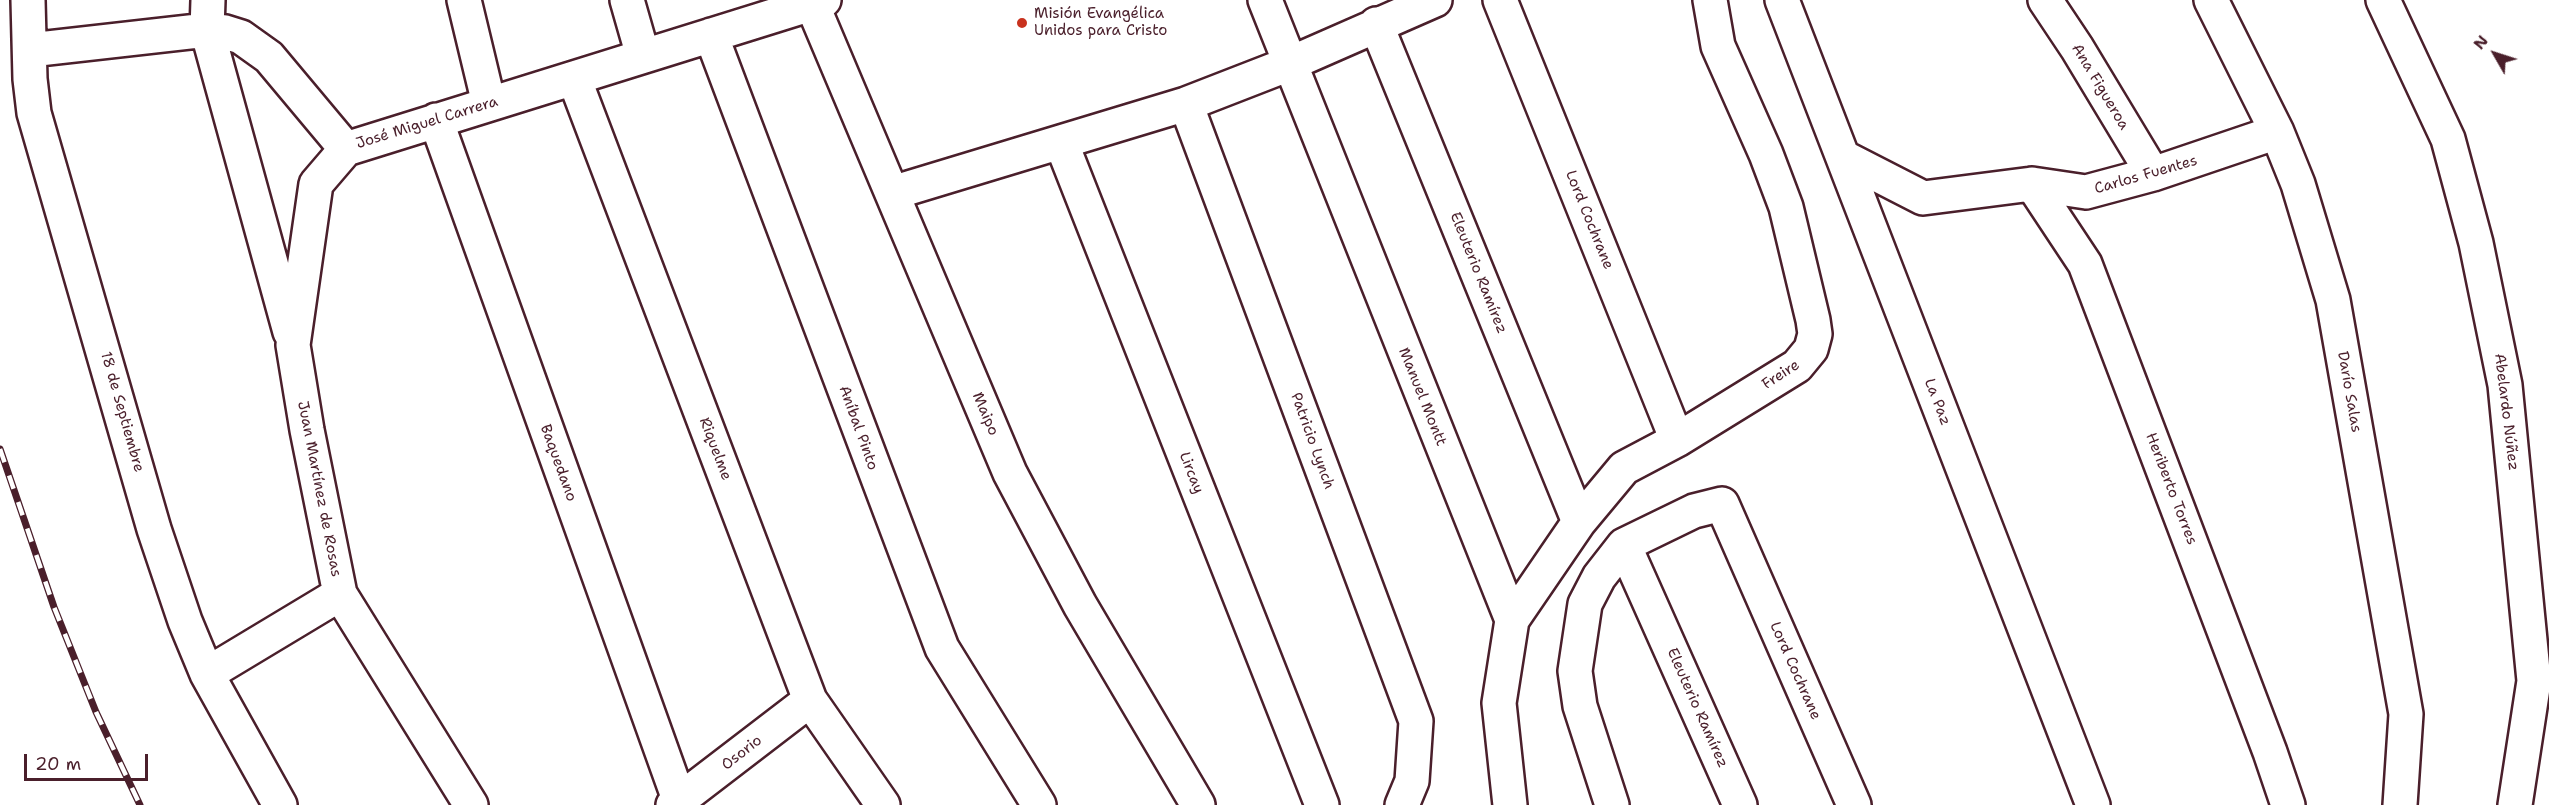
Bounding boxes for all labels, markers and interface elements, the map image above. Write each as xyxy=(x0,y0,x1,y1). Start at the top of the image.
place label: Misión Evangélica Unidos para Cristo xyxy=(1034,5,1167,40)
marker: Misión Evangélica Unidos para Cristo xyxy=(1015,16,1029,30)
north arrow xyxy=(2465,24,2525,84)
text: N xyxy=(2468,31,2493,54)
street label: Ana Figueroa xyxy=(2067,41,2133,133)
street label: José Miguel Carrera xyxy=(354,93,500,153)
street label: Carlos Fuentes xyxy=(2092,152,2200,198)
street label: Lord Cochrane xyxy=(1561,168,1617,272)
street label: Eleuterio Ramírez xyxy=(1445,210,1511,336)
street label: Manuel Montt xyxy=(1394,345,1450,449)
street label: 18 de Septiembre xyxy=(96,350,148,474)
street label: Darío Salas xyxy=(2333,350,2365,434)
street label: Abelardo Núñez xyxy=(2490,352,2522,472)
street label: Freire xyxy=(1759,356,1803,394)
street label: La Paz xyxy=(1920,376,1954,428)
street label: Aníbal Pinto xyxy=(834,383,882,473)
street label: Maipo xyxy=(968,390,1002,438)
street label: Patricio Lynch xyxy=(1286,390,1338,492)
street label: Juan Martínez de Rosas xyxy=(293,400,345,578)
street label: Riquelme xyxy=(695,415,735,483)
street label: Baquedano xyxy=(536,422,580,504)
street label: Heriberto Torres xyxy=(2141,430,2201,548)
street label: Lircay xyxy=(1175,450,1207,496)
street label: Lord Cochrane xyxy=(1765,619,1825,723)
street label: Eleuterio Ramírez xyxy=(1662,645,1732,771)
street label: Osorio xyxy=(718,732,766,774)
scale bar xyxy=(27,742,152,780)
text: 20 m xyxy=(35,752,81,776)

